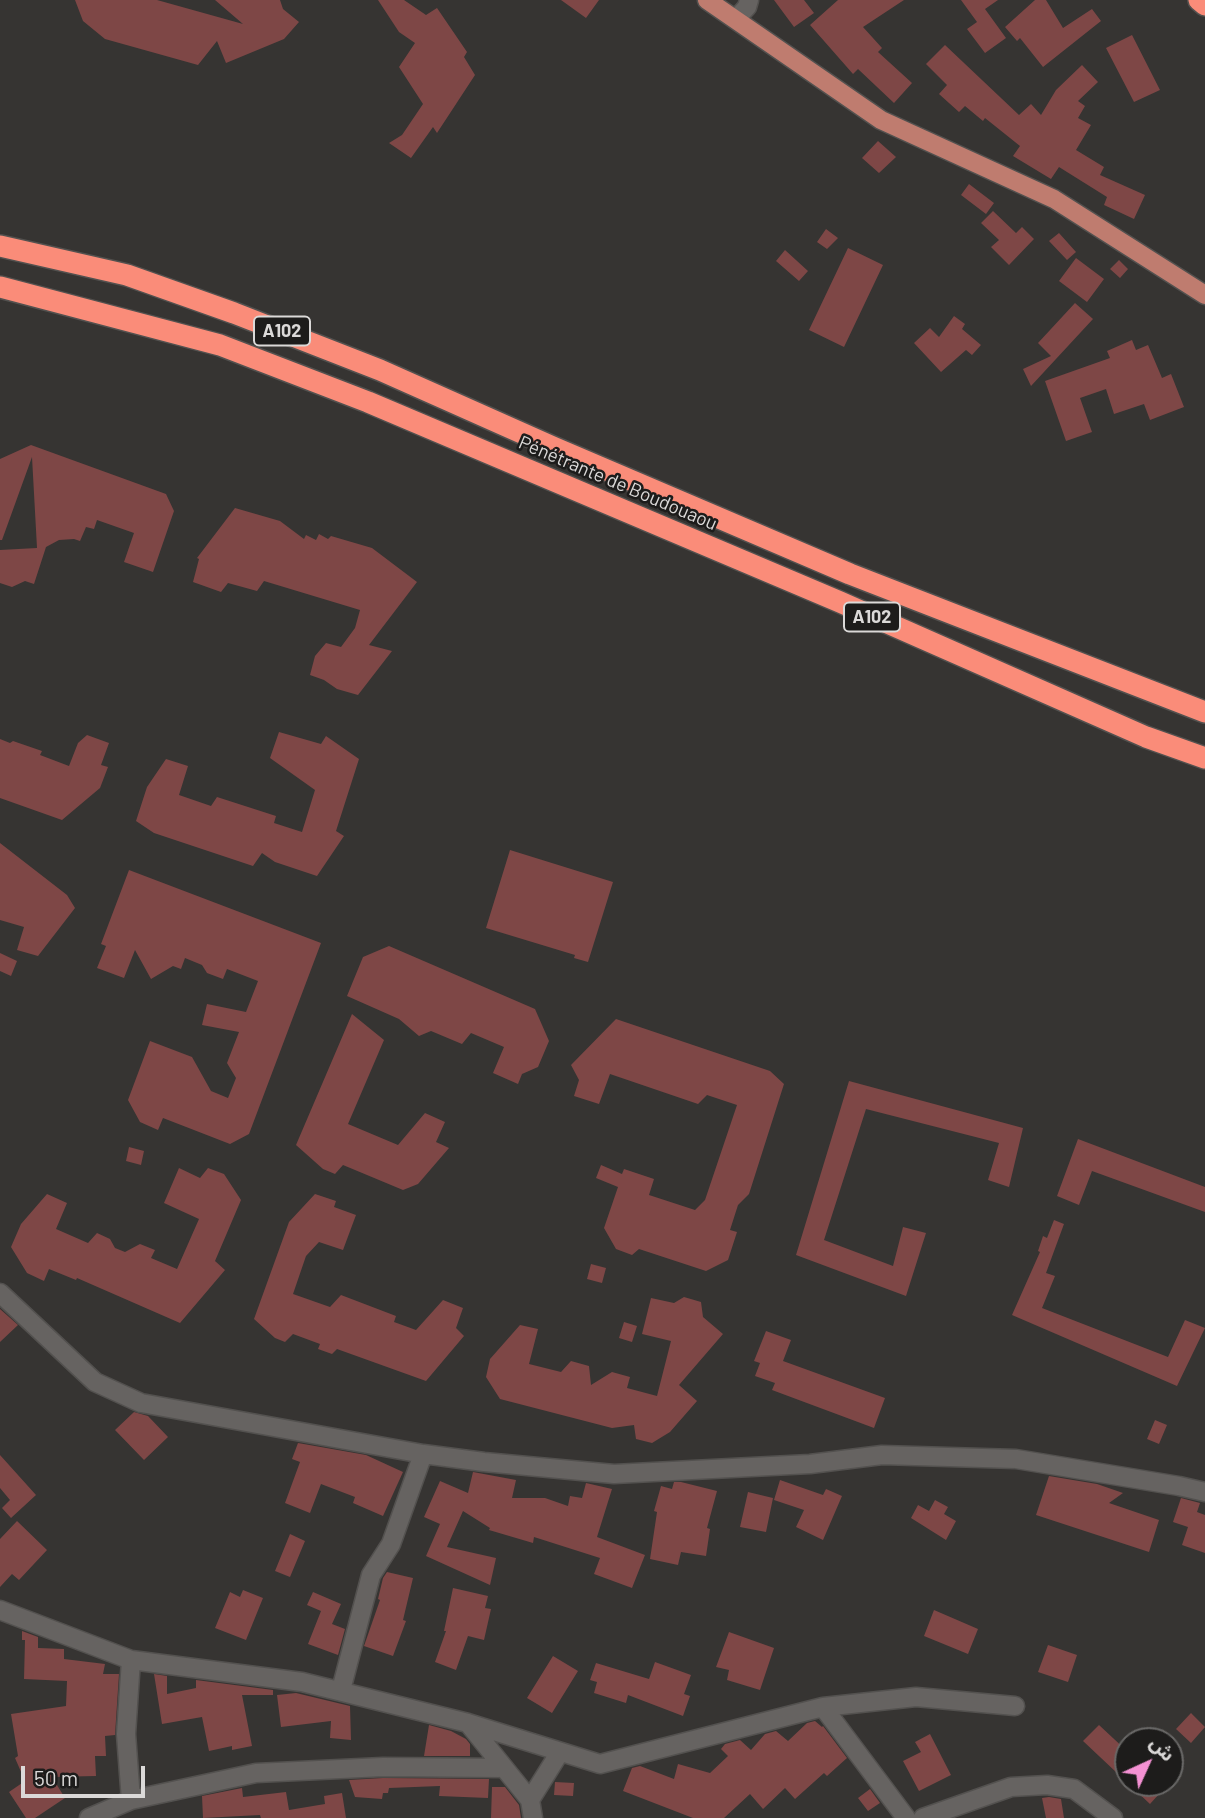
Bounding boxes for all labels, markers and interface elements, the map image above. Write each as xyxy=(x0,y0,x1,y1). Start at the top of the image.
road number: A102 xyxy=(254,316,310,346)
street label: Pénétrante de Boudouaou xyxy=(515,431,721,535)
road number: A102 xyxy=(844,602,900,632)
north arrow xyxy=(1114,1727,1184,1797)
text: ش xyxy=(1145,1731,1180,1766)
scale bar xyxy=(24,1752,149,1796)
text: 50 m xyxy=(34,1765,78,1790)

